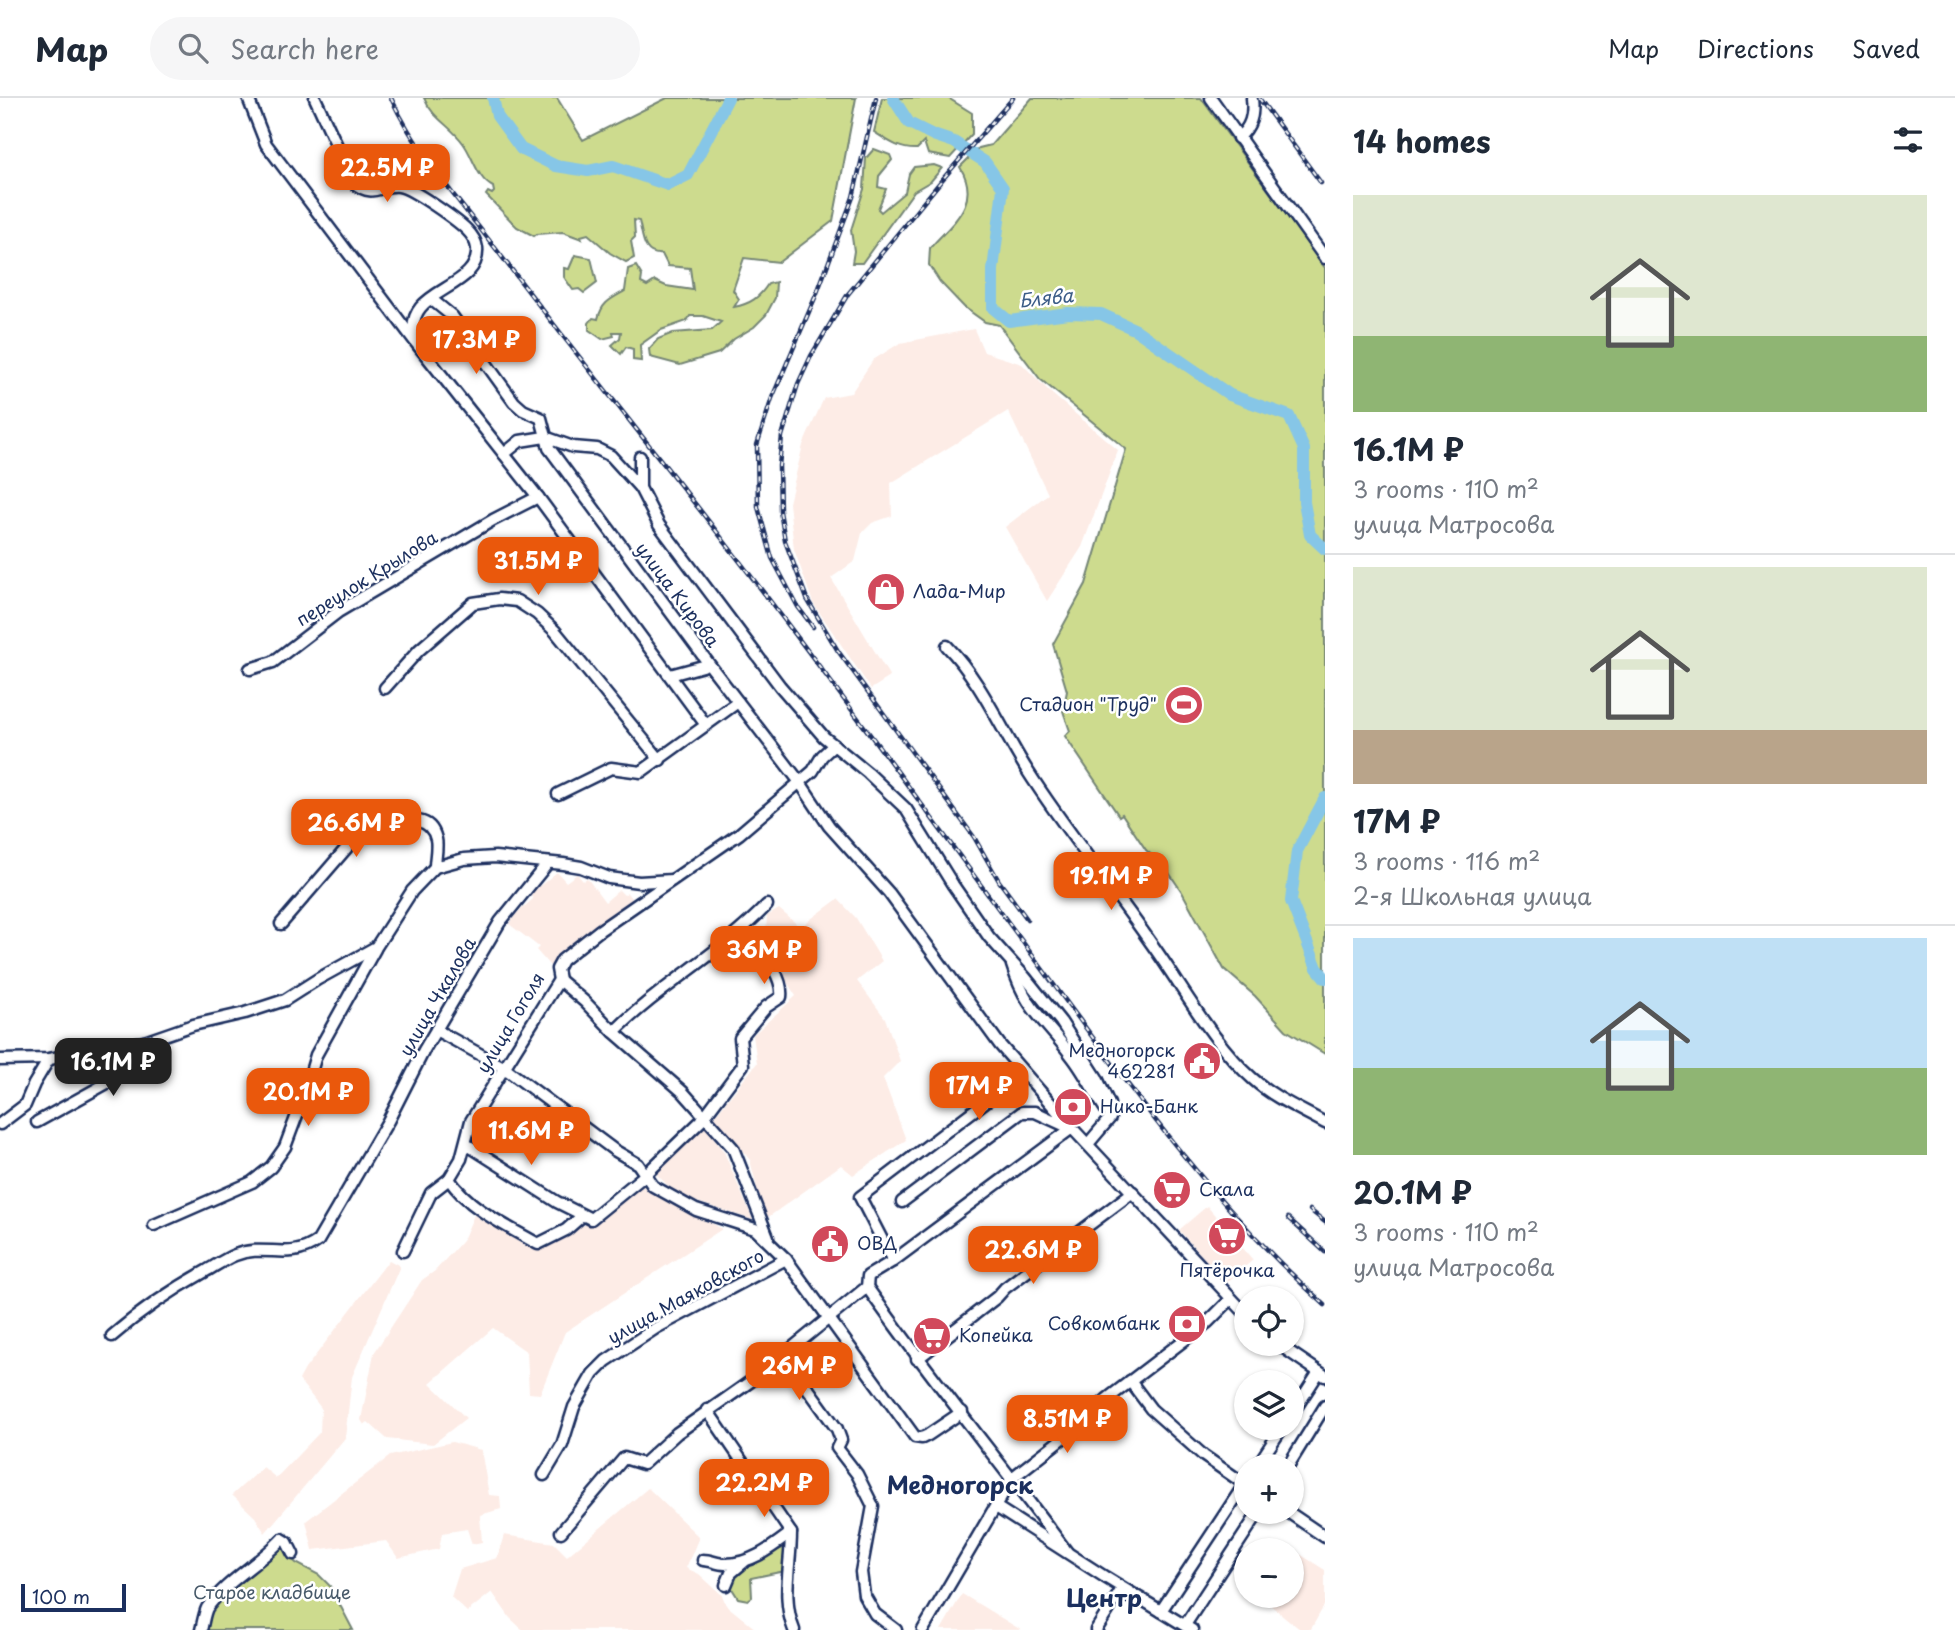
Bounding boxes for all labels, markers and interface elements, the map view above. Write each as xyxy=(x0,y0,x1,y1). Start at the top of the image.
search box xyxy=(150,17,640,80)
text: Map xyxy=(35,23,108,73)
icon: search xyxy=(174,29,212,67)
text: Search here xyxy=(230,29,379,68)
text: Map xyxy=(1608,30,1659,66)
text: Directions xyxy=(1697,30,1814,66)
text: Saved xyxy=(1852,30,1920,66)
text: 14 homes xyxy=(1353,118,1491,163)
icon: filters xyxy=(1889,121,1927,159)
pin: 22.5M ₽ xyxy=(322,144,452,204)
text: 22.5M ₽ xyxy=(340,149,434,184)
icon: home xyxy=(1577,240,1703,366)
water label: Блява xyxy=(1017,280,1076,314)
pin: 17.3M ₽ xyxy=(411,316,541,376)
text: 17.3M ₽ xyxy=(432,321,520,356)
text: 16.1M ₽ xyxy=(1353,426,1464,471)
text: 3 rooms · 110 m² xyxy=(1353,471,1539,506)
text: улица Матросова xyxy=(1353,506,1554,541)
street label: переулок Крылова xyxy=(290,523,443,632)
street label: улица Кирова xyxy=(630,536,727,653)
pin: 31.5M ₽ xyxy=(473,538,603,597)
text: 31.5M ₽ xyxy=(494,542,582,577)
shop icon: Лада-Мир xyxy=(865,571,907,613)
place label: Лада-Мир xyxy=(913,577,1006,604)
icon: home xyxy=(1577,612,1703,738)
sports icon: Стадион "Труд" xyxy=(1163,684,1205,726)
place label: Стадион "Труд" xyxy=(1019,690,1157,717)
text: 17M ₽ xyxy=(1353,798,1440,843)
pin: 26.6M ₽ xyxy=(291,800,421,859)
text: 26.6M ₽ xyxy=(307,804,405,839)
text: 3 rooms · 116 m² xyxy=(1353,843,1540,878)
pin: 19.1M ₽ xyxy=(1046,852,1176,912)
text: 19.1M ₽ xyxy=(1070,857,1152,892)
text: 2-я Школьная улица xyxy=(1353,878,1591,913)
pin: 36M ₽ xyxy=(715,926,813,986)
street label: улица Чкалова xyxy=(392,931,482,1061)
text: 36M ₽ xyxy=(726,931,802,966)
street label: улица Гоголя xyxy=(469,967,550,1078)
icon: home xyxy=(1577,983,1703,1109)
place label: Медногорск 462281 xyxy=(1069,1036,1175,1084)
pin: 16.1M ₽ xyxy=(48,1038,178,1098)
public building icon: Медногорск 462281 xyxy=(1181,1040,1223,1082)
text: 16.1M ₽ xyxy=(71,1043,155,1078)
pin: 17M ₽ xyxy=(930,1062,1028,1122)
text: 17M ₽ xyxy=(946,1067,1012,1102)
pin: 20.1M ₽ xyxy=(243,1068,373,1128)
text: 20.1M ₽ xyxy=(262,1073,354,1108)
bank icon: Нико-Банк xyxy=(1052,1086,1094,1128)
place label: Нико-Банк xyxy=(1100,1092,1198,1119)
pin: 11.6M ₽ xyxy=(466,1108,596,1167)
text: 11.6M ₽ xyxy=(488,1112,574,1147)
supermarket icon: Скала xyxy=(1151,1169,1193,1211)
text: 20.1M ₽ xyxy=(1353,1169,1472,1214)
place label: Скала xyxy=(1199,1175,1255,1202)
text: 3 rooms · 110 m² xyxy=(1353,1214,1539,1249)
supermarket icon: Пятёрочка xyxy=(1206,1215,1248,1257)
public building icon: ОВД xyxy=(809,1223,851,1265)
pin: 22.6M ₽ xyxy=(968,1226,1098,1286)
place label: ОВД xyxy=(857,1229,897,1256)
text: 22.6M ₽ xyxy=(984,1231,1082,1266)
street label: улица Маяковского xyxy=(602,1241,769,1350)
text: улица Матросова xyxy=(1353,1249,1554,1284)
place label: Пятёрочка xyxy=(1179,1256,1275,1283)
map controls xyxy=(1234,1286,1304,1608)
button: locate xyxy=(1234,1286,1304,1356)
bank icon: Совкомбанк xyxy=(1166,1303,1208,1345)
place label: Совкомбанк xyxy=(1048,1309,1160,1336)
supermarket icon: Копейка xyxy=(911,1315,953,1357)
place label: Копейка xyxy=(959,1321,1034,1348)
pin: 26M ₽ xyxy=(750,1342,848,1402)
text: 26M ₽ xyxy=(762,1347,836,1382)
button: layers xyxy=(1234,1370,1304,1440)
pin: 8.51M ₽ xyxy=(1002,1396,1132,1455)
text: 8.51M ₽ xyxy=(1023,1400,1111,1435)
button: + xyxy=(1234,1454,1304,1524)
pin: 22.2M ₽ xyxy=(699,1460,829,1519)
text: 22.2M ₽ xyxy=(715,1464,813,1499)
district label: Медногорск xyxy=(887,1466,1034,1502)
button: − xyxy=(1234,1538,1304,1608)
park label: Старое кладбище xyxy=(193,1578,351,1605)
district label: Центр xyxy=(1066,1579,1142,1615)
scale bar xyxy=(21,1581,126,1613)
text: 100 m xyxy=(32,1582,90,1610)

